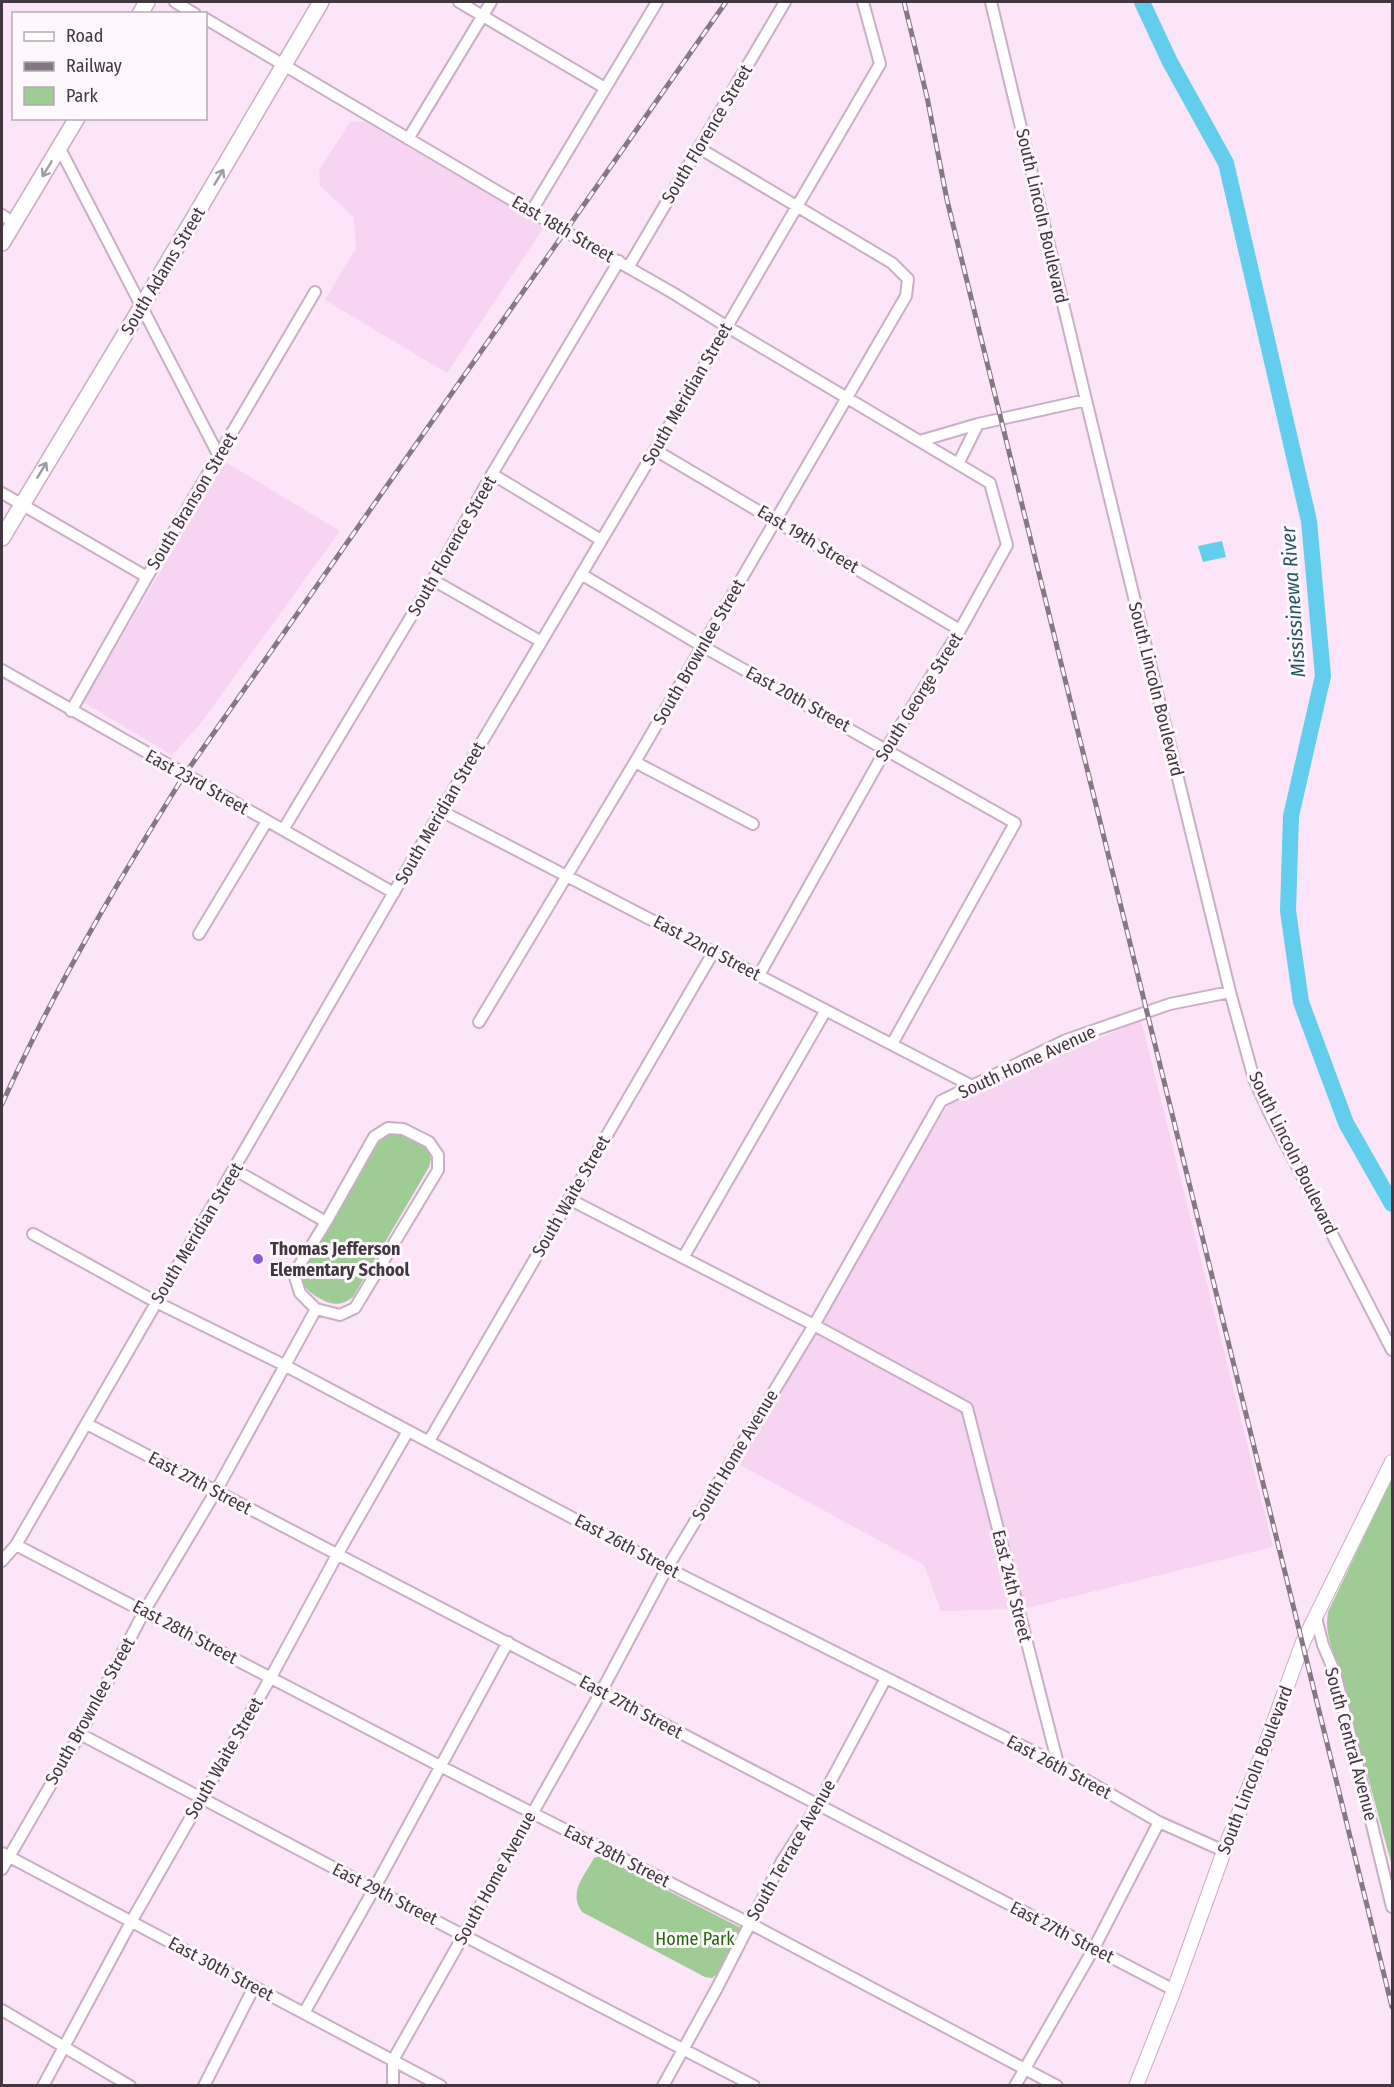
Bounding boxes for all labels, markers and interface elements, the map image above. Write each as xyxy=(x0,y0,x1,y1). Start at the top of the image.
legend xyxy=(12,12,207,120)
text: Road xyxy=(66,25,103,47)
text: Railway xyxy=(66,55,122,77)
street label: South Florence Street xyxy=(657,60,757,207)
text: Park xyxy=(66,85,99,107)
street label: South Lincoln Boulevard xyxy=(1011,126,1073,306)
one-way arrow xyxy=(40,160,52,177)
one-way arrow xyxy=(213,169,225,186)
street label: East 18th Street xyxy=(508,191,618,267)
street label: South Adams Street xyxy=(116,203,210,339)
street label: South Meridian Street xyxy=(637,319,737,469)
street label: South Branson Street xyxy=(142,428,242,574)
one-way arrow xyxy=(37,462,49,479)
street label: South Florence Street xyxy=(403,472,501,620)
street label: East 19th Street xyxy=(753,500,863,578)
water label: Mississinewa River xyxy=(1276,524,1310,678)
street label: South Brownlee Street xyxy=(648,575,750,729)
street label: South Lincoln Boulevard xyxy=(1124,600,1188,778)
street label: South George Street xyxy=(871,628,968,765)
street label: East 20th Street xyxy=(742,661,854,737)
street label: South Meridian Street xyxy=(390,738,490,888)
street label: East 23rd Street xyxy=(142,745,253,819)
street label: East 22nd Street xyxy=(650,911,764,986)
street label: South Home Avenue xyxy=(955,1021,1099,1103)
street label: South Lincoln Boulevard xyxy=(1244,1068,1342,1238)
street label: South Waite Street xyxy=(527,1131,615,1261)
street label: South Meridian Street xyxy=(146,1158,248,1308)
place label: Thomas Jefferson Elementary School xyxy=(270,1238,409,1281)
marker: Thomas Jefferson Elementary School xyxy=(251,1252,265,1266)
street label: South Home Avenue xyxy=(687,1385,783,1524)
street label: East 27th Street xyxy=(145,1447,255,1519)
street label: East 26th Street xyxy=(571,1509,683,1583)
street label: East 24th Street xyxy=(987,1528,1037,1644)
street label: East 28th Street xyxy=(129,1595,241,1669)
street label: South Brownlee Street xyxy=(40,1634,140,1788)
street label: South Central Avenue xyxy=(1320,1665,1382,1823)
street label: East 27th Street xyxy=(576,1671,686,1743)
street label: South Lincoln Boulevard xyxy=(1213,1683,1297,1857)
street label: South Waite Street xyxy=(180,1693,268,1823)
street label: East 26th Street xyxy=(1003,1730,1115,1804)
street label: South Terrace Avenue xyxy=(742,1776,840,1924)
street label: South Home Avenue xyxy=(449,1807,541,1948)
street label: East 28th Street xyxy=(561,1820,674,1892)
street label: East 29th Street xyxy=(329,1858,441,1930)
street label: East 27th Street xyxy=(1006,1896,1118,1968)
park label: Home Park xyxy=(655,1928,735,1950)
street label: East 30th Street xyxy=(165,1932,278,2006)

